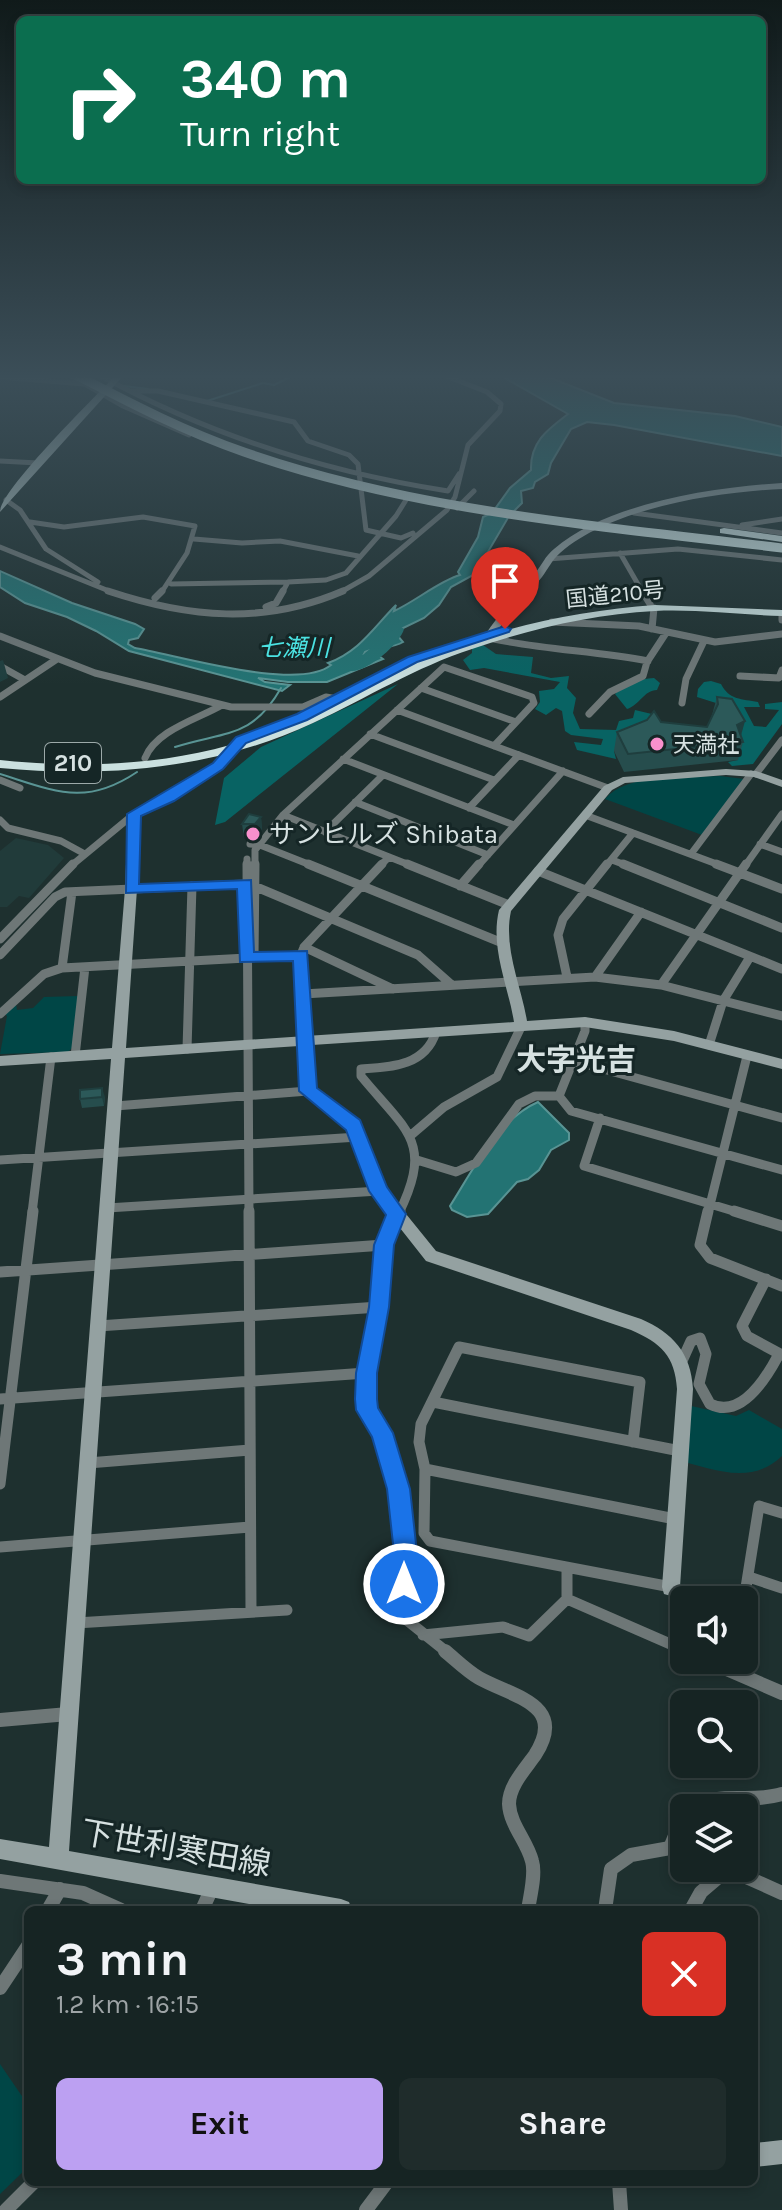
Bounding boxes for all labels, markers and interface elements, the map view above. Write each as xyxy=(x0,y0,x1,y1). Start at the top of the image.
text: 340 m xyxy=(180,46,351,111)
icon: right xyxy=(48,48,152,152)
text: Turn right xyxy=(180,113,340,155)
pin xyxy=(471,547,539,629)
icon: arrive xyxy=(483,559,527,603)
street label: 国道210号 xyxy=(564,577,666,613)
water label: 七瀬川 xyxy=(258,634,333,662)
place label: 天満社 xyxy=(673,732,739,758)
marker: 天満社 xyxy=(648,735,666,753)
road number: 210 xyxy=(45,743,101,783)
place label: サンヒルズ Shibata xyxy=(269,819,498,850)
marker: サンヒルズ Shibata xyxy=(244,825,262,843)
district label: 大字光吉 xyxy=(516,1042,636,1078)
position arrow xyxy=(362,1542,446,1626)
map controls xyxy=(670,1586,758,1882)
button: sound xyxy=(670,1586,758,1674)
button: search xyxy=(670,1690,758,1778)
button: layers xyxy=(670,1794,758,1882)
street label: 下世利寒田線 xyxy=(78,1814,274,1883)
text: 3 min xyxy=(56,1931,189,1987)
button: close xyxy=(642,1932,726,2016)
text: 1.2 km · 16:15 xyxy=(56,1989,199,2020)
button: Exit xyxy=(56,2078,383,2170)
button: Share xyxy=(399,2078,726,2170)

